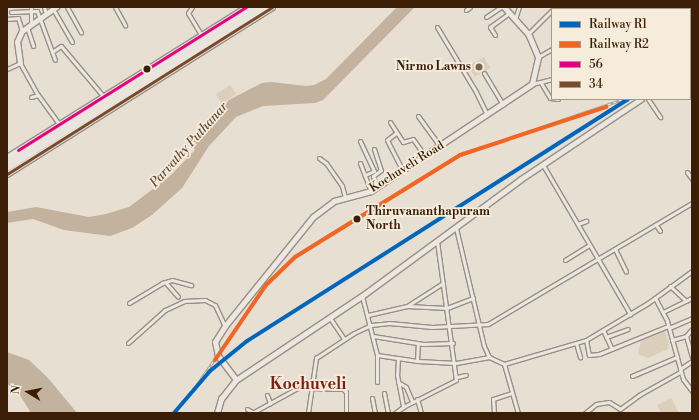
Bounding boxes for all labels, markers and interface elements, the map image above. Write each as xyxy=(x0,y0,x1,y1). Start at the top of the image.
legend xyxy=(551,8,691,100)
text: Railway R1 xyxy=(589,17,647,32)
text: Railway R2 xyxy=(589,37,649,52)
text: 56 xyxy=(589,57,603,72)
place label: Nirmo Lawns xyxy=(396,60,471,74)
marker: Nirmo Lawns xyxy=(474,62,484,72)
unlabelled marker xyxy=(142,64,152,74)
text: 34 xyxy=(589,77,603,92)
water label: Parvathy Puthanar xyxy=(147,99,231,191)
street label: Kochuveli Road xyxy=(367,138,447,196)
place label: Thiruvananthapuram North xyxy=(366,205,490,233)
marker: Thiruvananthapuram North xyxy=(351,213,363,225)
north arrow xyxy=(8,372,48,412)
district label: Kochuveli xyxy=(270,374,346,394)
text: N xyxy=(9,384,24,395)

